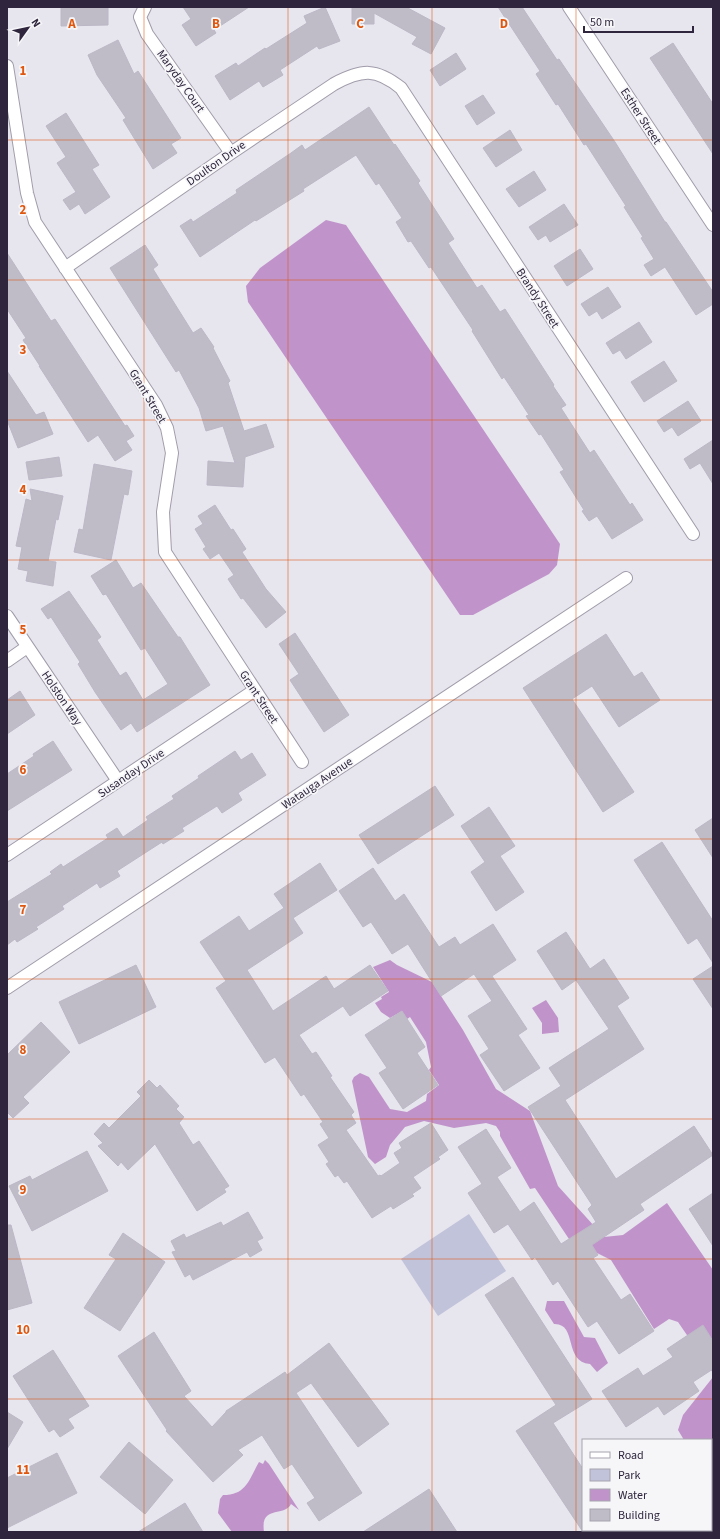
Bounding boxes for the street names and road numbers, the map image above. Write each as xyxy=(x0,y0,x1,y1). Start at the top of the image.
street label: Maryday Court xyxy=(153,46,209,116)
street label: Esther Street xyxy=(616,85,665,148)
street label: Doulton Drive xyxy=(183,137,249,190)
street label: Brandy Street xyxy=(512,265,563,332)
street label: Grant Street xyxy=(125,366,170,427)
street label: Grant Street xyxy=(235,667,282,727)
street label: Holston Way xyxy=(37,668,86,729)
street label: Susanday Drive xyxy=(94,745,168,802)
street label: Watauga Avenue xyxy=(278,753,356,814)

